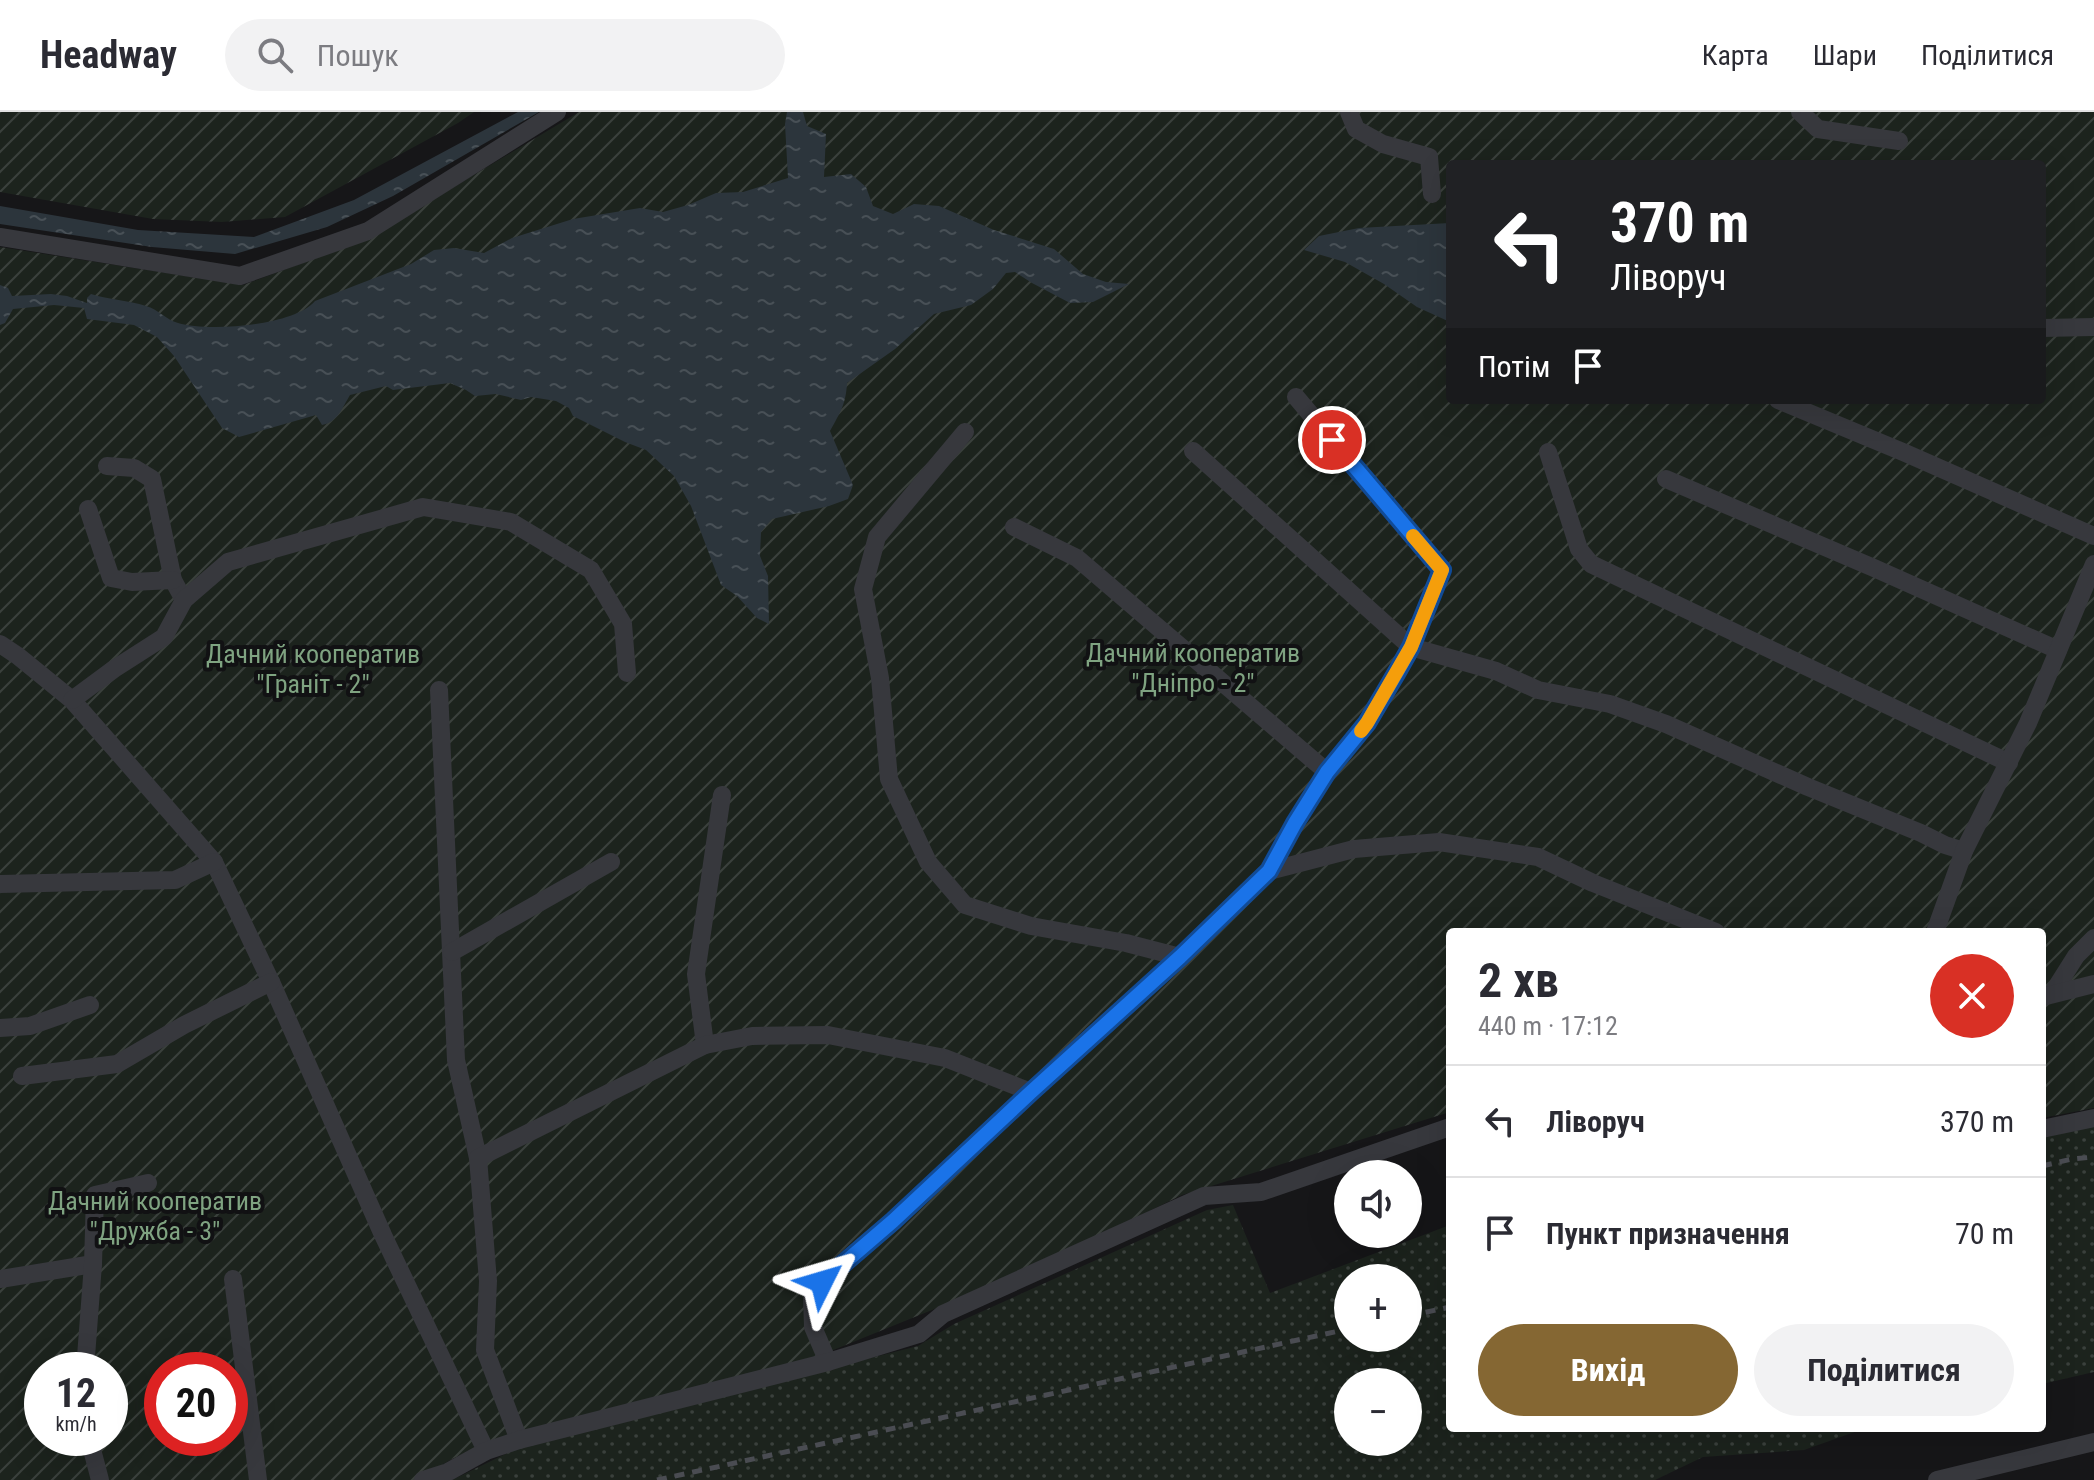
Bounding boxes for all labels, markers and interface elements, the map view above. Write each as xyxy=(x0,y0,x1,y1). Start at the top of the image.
search box xyxy=(225,19,785,91)
text: Headway xyxy=(40,33,177,77)
icon: search xyxy=(253,33,297,77)
text: Пошук xyxy=(317,38,399,73)
text: Карта xyxy=(1702,39,1769,72)
text: Шари xyxy=(1813,39,1877,72)
text: Поділитися xyxy=(1921,39,2054,72)
text: 370 m xyxy=(1610,190,1749,256)
icon: left xyxy=(1478,192,1582,296)
text: Ліворуч xyxy=(1610,257,1726,299)
icon: arrive xyxy=(1566,344,1610,388)
text: Потім xyxy=(1478,349,1550,384)
pin xyxy=(1298,406,1366,474)
icon: arrive xyxy=(1310,418,1354,462)
park label: Дачний кооператив "Дніпро - 2" xyxy=(1086,638,1300,698)
park label: Дачний кооператив "Граніт - 2" xyxy=(206,639,420,699)
text: 2 хв xyxy=(1478,952,1559,1009)
button: close xyxy=(1930,954,2014,1038)
text: 440 m · 17:12 xyxy=(1478,1011,1618,1041)
icon: left xyxy=(1478,1099,1522,1143)
text: Ліворуч xyxy=(1546,1104,1645,1139)
text: 370 m xyxy=(1940,1104,2014,1139)
map controls xyxy=(1334,1160,1422,1456)
button: sound xyxy=(1334,1160,1422,1248)
park label: Дачний кооператив "Дружба - 3" xyxy=(48,1186,262,1246)
icon: arrive xyxy=(1478,1211,1522,1255)
text: Пункт призначення xyxy=(1546,1216,1790,1251)
text: 70 m xyxy=(1955,1216,2014,1251)
position arrow xyxy=(780,1240,864,1324)
button: + xyxy=(1334,1264,1422,1352)
button: Вихід xyxy=(1478,1324,1738,1416)
button: Поділитися xyxy=(1754,1324,2014,1416)
speed limit sign: 20 xyxy=(144,1352,248,1456)
button: − xyxy=(1334,1368,1422,1456)
text: 12 xyxy=(56,1370,96,1417)
text: km/h xyxy=(55,1412,97,1436)

